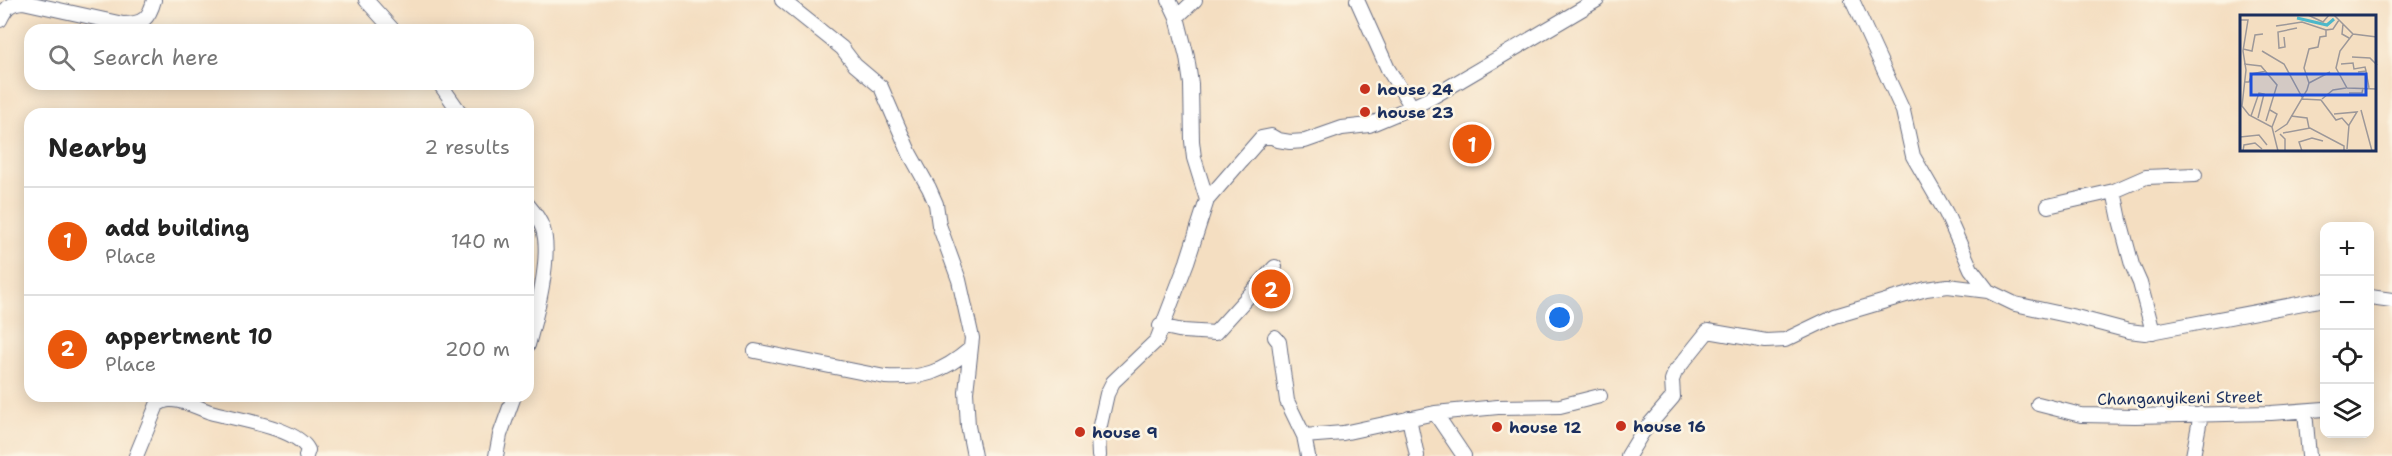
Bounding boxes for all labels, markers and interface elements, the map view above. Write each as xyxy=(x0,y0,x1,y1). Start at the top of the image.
inset map xyxy=(2240,15,2377,152)
search box xyxy=(24,24,534,90)
icon: search xyxy=(45,41,78,74)
text: Search here xyxy=(93,43,219,72)
place label: house 24 xyxy=(1377,79,1453,100)
marker: house 24 xyxy=(1358,82,1372,96)
place label: house 23 xyxy=(1377,102,1454,123)
marker: house 23 xyxy=(1358,105,1372,119)
pin: 1 xyxy=(1452,122,1492,166)
text: Nearby xyxy=(48,130,147,165)
text: 2 results xyxy=(424,134,510,160)
text: add building xyxy=(105,214,249,243)
map controls xyxy=(2320,222,2374,438)
button: + xyxy=(2320,222,2374,276)
text: 1 xyxy=(63,228,72,254)
text: 140 m xyxy=(451,228,510,254)
text: Place xyxy=(105,243,156,269)
pin: 2 xyxy=(1252,266,1290,312)
button: − xyxy=(2320,276,2374,330)
your location xyxy=(1545,303,1574,332)
text: appertment 10 xyxy=(105,322,273,351)
button: locate xyxy=(2320,330,2374,384)
text: 2 xyxy=(61,336,75,362)
text: 200 m xyxy=(445,336,510,362)
text: Place xyxy=(105,351,156,377)
button: layers xyxy=(2320,384,2374,438)
street label: Changanyikeni Street xyxy=(2097,386,2263,410)
place label: house 16 xyxy=(1633,416,1706,437)
place label: house 12 xyxy=(1509,417,1581,438)
marker: house 16 xyxy=(1614,419,1628,433)
marker: house 12 xyxy=(1490,420,1504,434)
place label: house 9 xyxy=(1092,422,1158,443)
marker: house 9 xyxy=(1073,425,1087,439)

